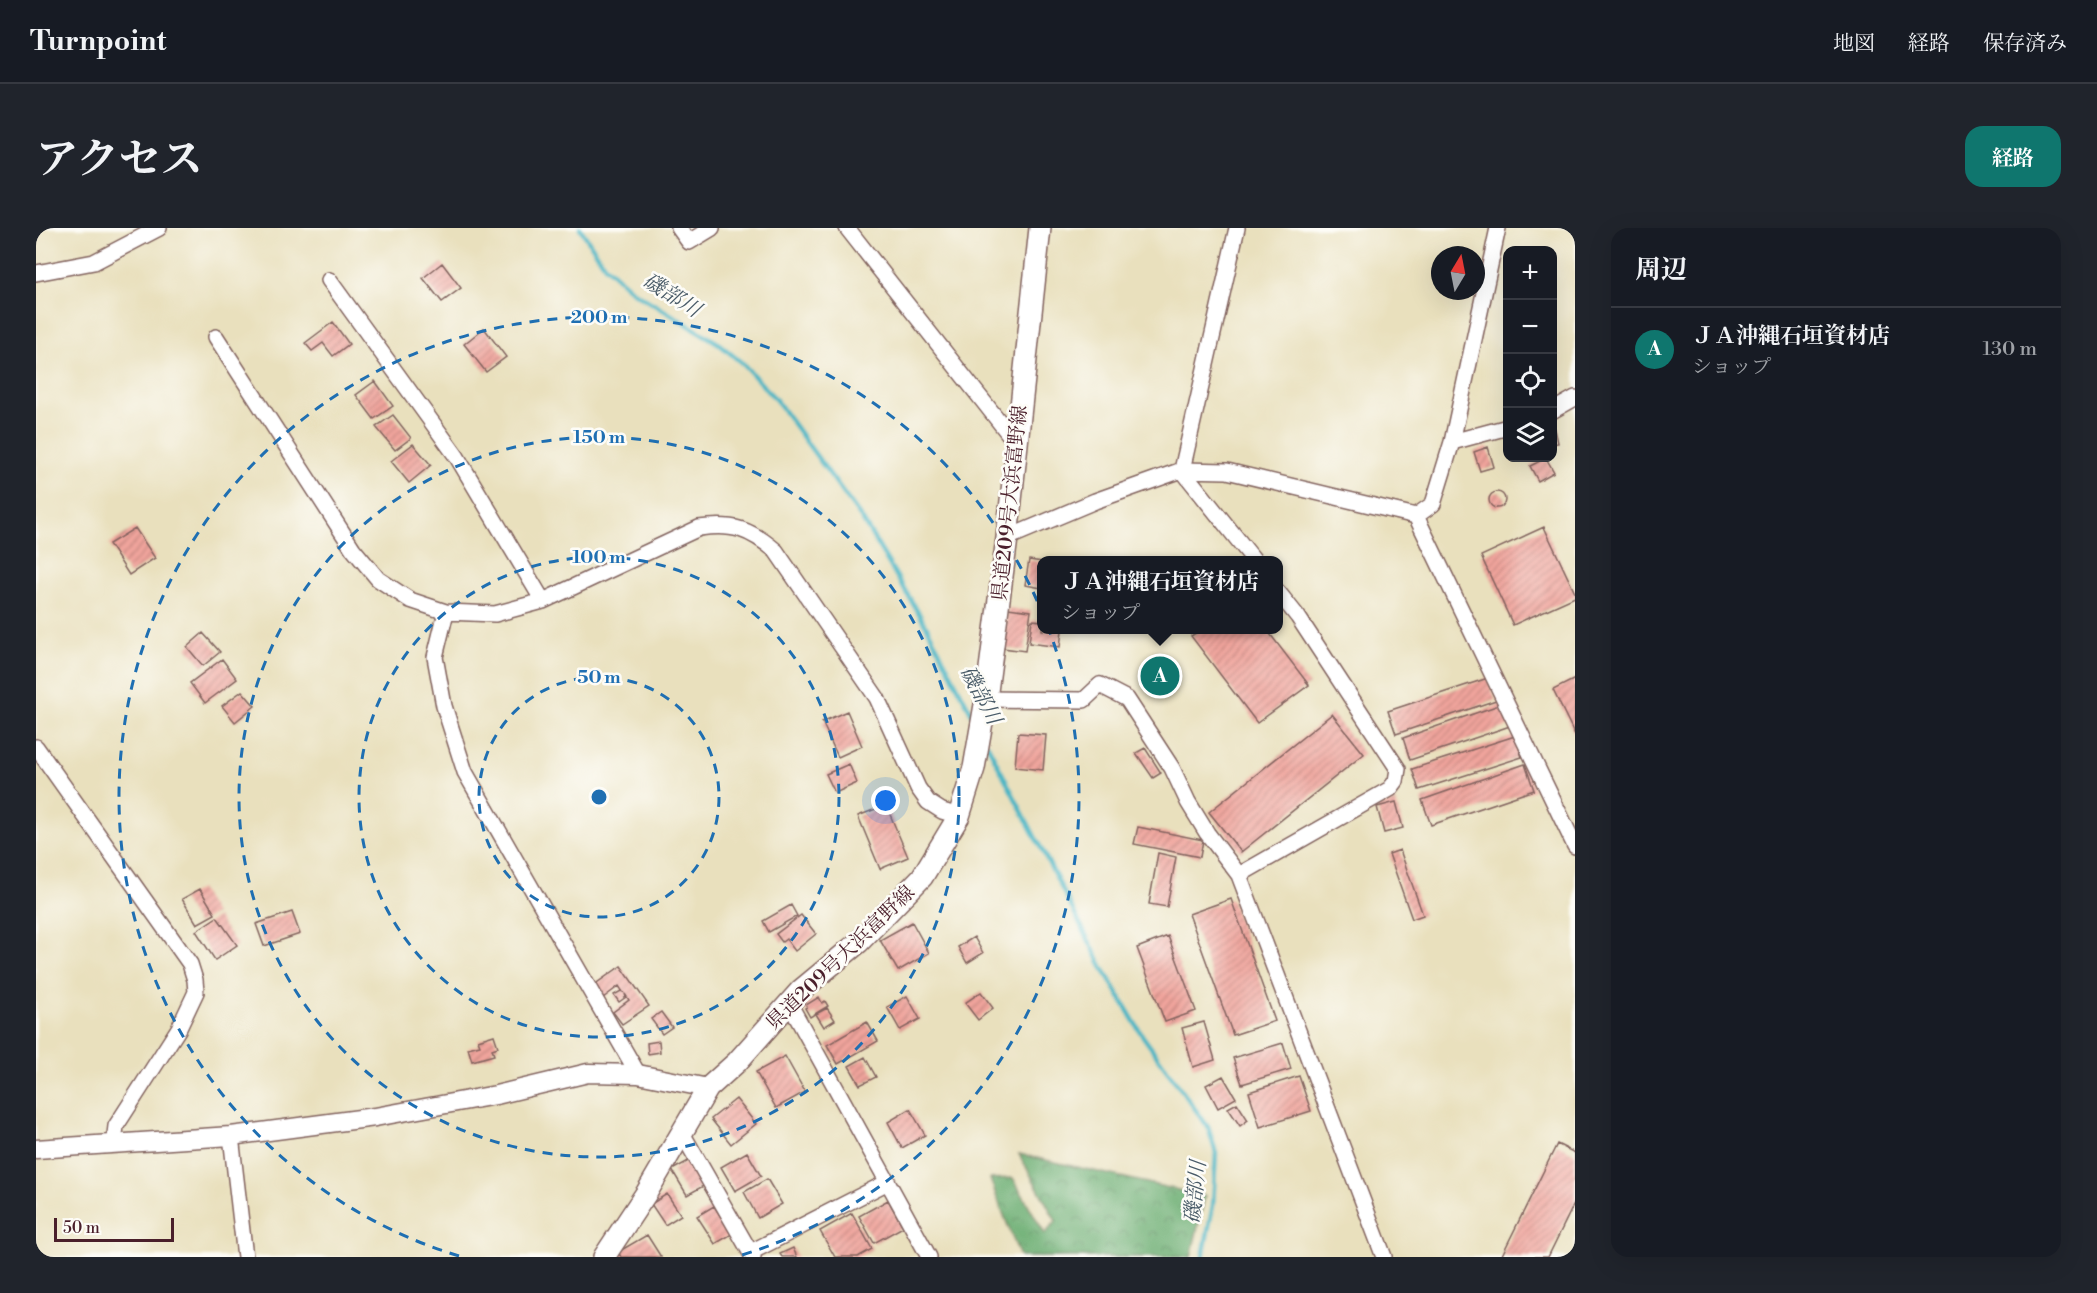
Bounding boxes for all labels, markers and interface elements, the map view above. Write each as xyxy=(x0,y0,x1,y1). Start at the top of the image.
text: Turnpoint xyxy=(30,24,166,59)
text: 地図 xyxy=(1833,31,1875,57)
text: 経路 xyxy=(1908,31,1950,57)
text: 保存済み xyxy=(1983,31,2067,57)
button: 経路 xyxy=(1965,126,2061,187)
text: アクセス xyxy=(36,134,203,187)
north arrow xyxy=(1431,246,1485,300)
map controls xyxy=(1503,246,1557,462)
button: + xyxy=(1503,246,1557,300)
text: 周辺 xyxy=(1635,254,1687,286)
water label: 磯部川 xyxy=(638,268,707,325)
button: − xyxy=(1503,300,1557,354)
text: 200 m xyxy=(571,306,628,329)
text: ＪＡ沖縄石垣資材店 xyxy=(1692,323,1890,350)
text: A xyxy=(1647,337,1662,362)
text: 130 m xyxy=(1982,337,2037,362)
button: locate xyxy=(1503,354,1557,408)
text: ショップ xyxy=(1692,355,1772,380)
street label: 県道209号大浜富野線 xyxy=(988,404,1033,602)
button: layers xyxy=(1503,408,1557,462)
text: 150 m xyxy=(573,426,626,449)
text: 100 m xyxy=(572,546,626,569)
popup xyxy=(1037,556,1283,634)
text: ＪＡ沖縄石垣資材店 xyxy=(1061,569,1259,596)
text: ショップ xyxy=(1061,601,1141,626)
pin: A xyxy=(1140,654,1180,698)
water label: 磯部川 xyxy=(954,662,1007,731)
text: 50 m xyxy=(577,666,621,689)
your location xyxy=(871,786,900,815)
centre of rings xyxy=(589,787,609,807)
street label: 県道209号大浜富野線 xyxy=(762,881,921,1035)
water label: 磯部川 xyxy=(1180,1157,1212,1225)
scale bar xyxy=(54,1215,174,1242)
text: 50 m xyxy=(63,1218,100,1238)

